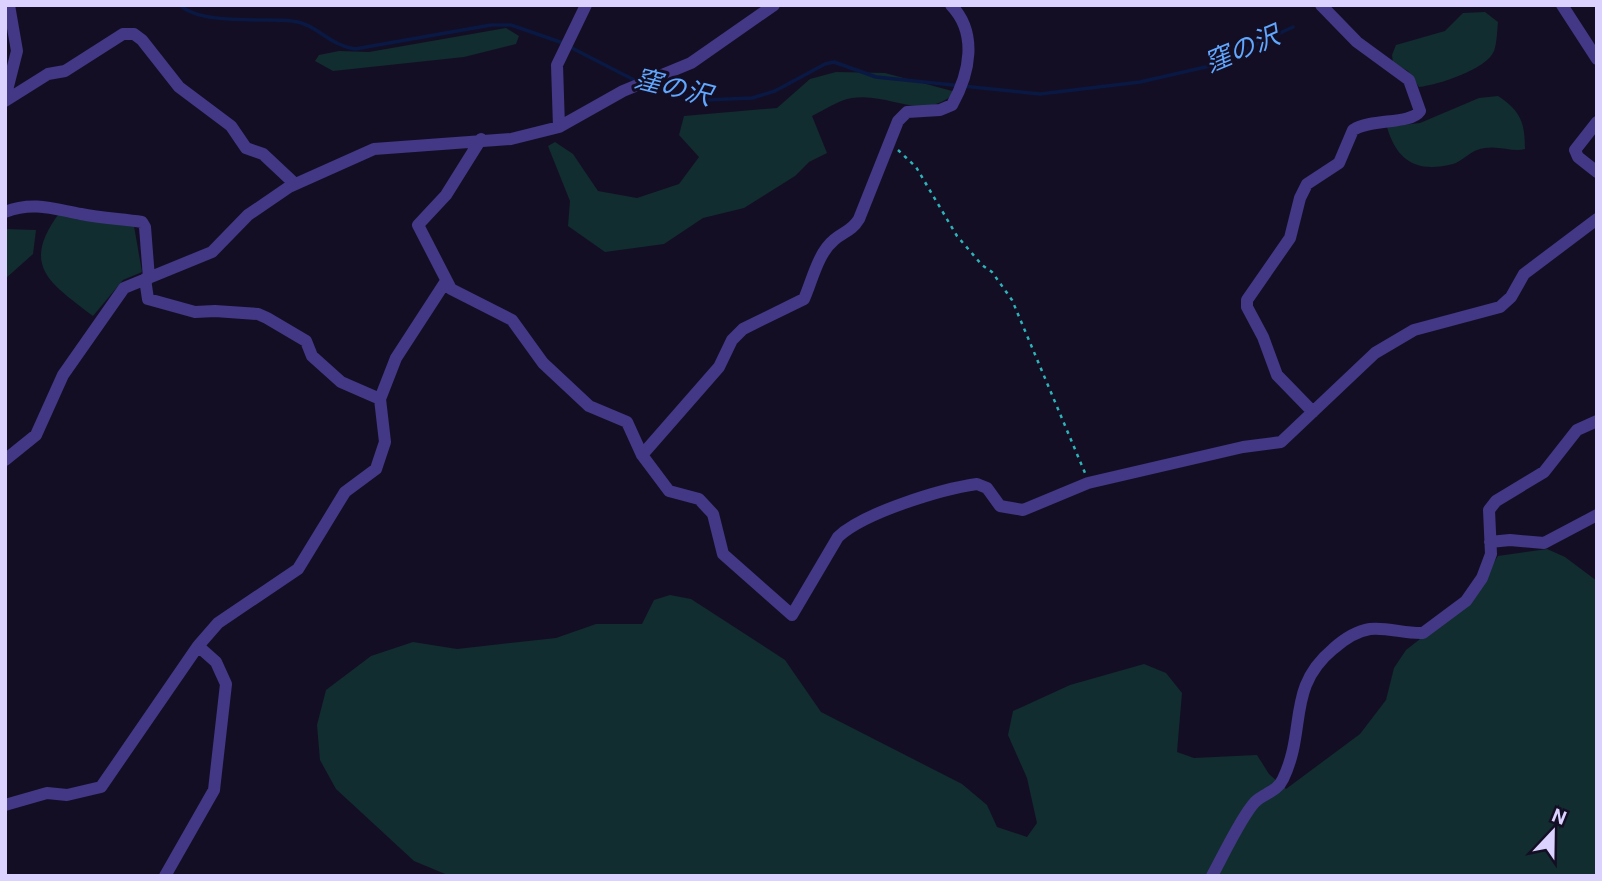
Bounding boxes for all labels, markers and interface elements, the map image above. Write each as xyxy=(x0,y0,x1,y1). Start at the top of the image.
water label: 窪の沢 xyxy=(1200,19,1287,78)
water label: 窪の沢 xyxy=(632,63,717,112)
north arrow xyxy=(1518,797,1588,867)
text: N xyxy=(1549,804,1570,830)

